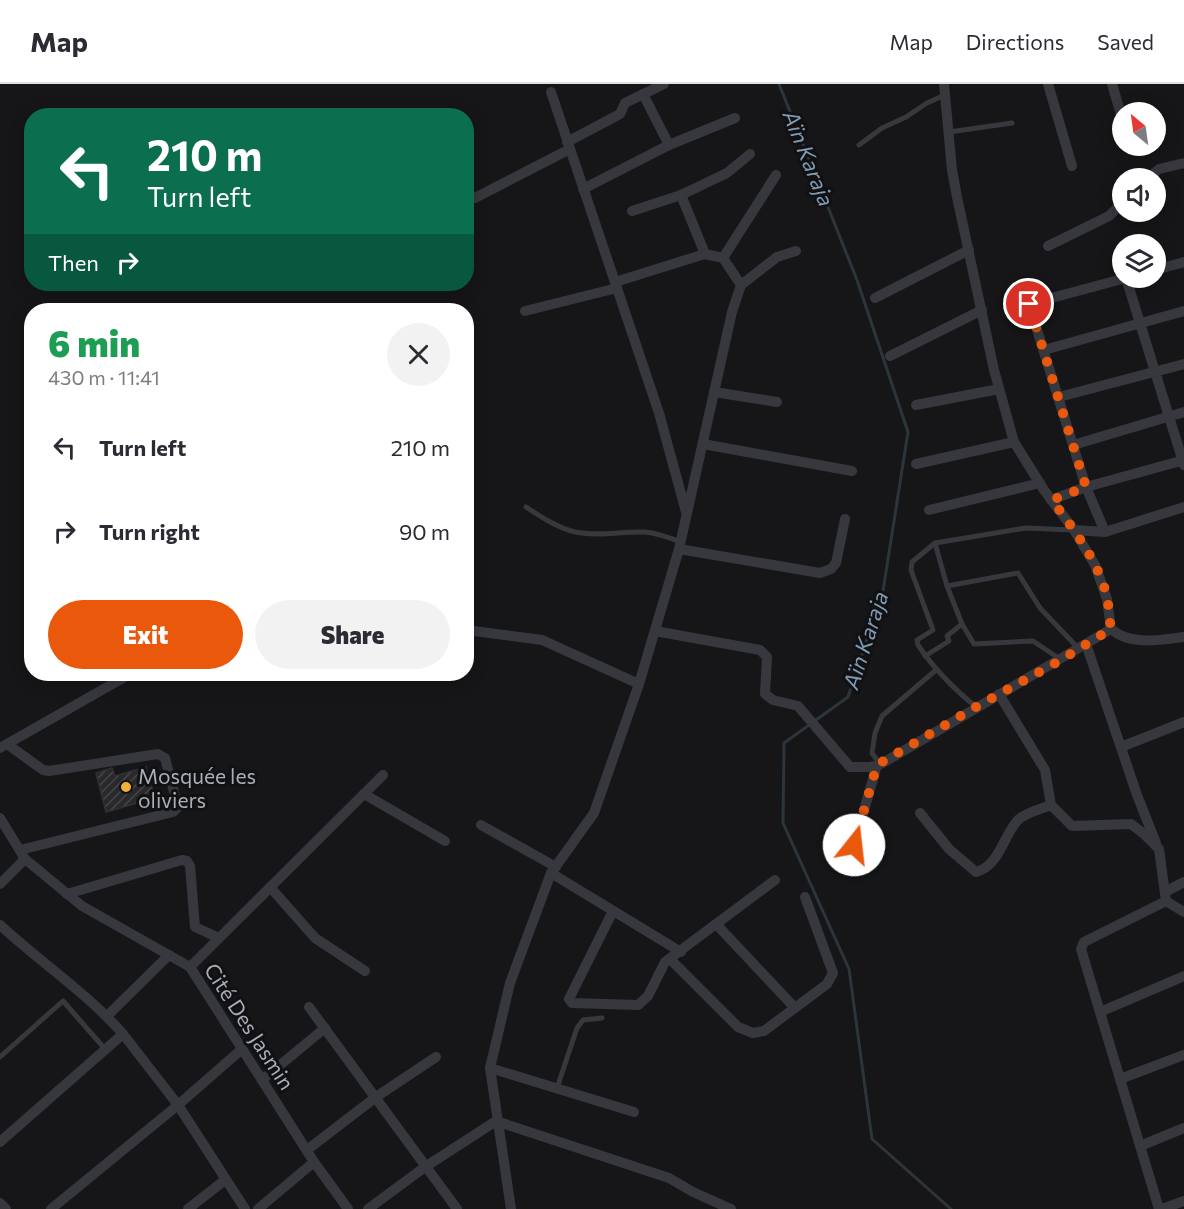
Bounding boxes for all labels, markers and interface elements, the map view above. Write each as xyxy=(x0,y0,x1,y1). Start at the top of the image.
text: Map xyxy=(30,24,88,58)
text: Map xyxy=(890,29,933,54)
text: Directions xyxy=(966,29,1064,54)
text: Saved xyxy=(1097,29,1154,54)
north arrow xyxy=(1112,102,1166,156)
map controls xyxy=(1112,102,1166,288)
water label: Aïn Karaja xyxy=(777,105,840,210)
text: 210 m xyxy=(147,128,262,180)
icon: left xyxy=(48,132,126,210)
button: sound xyxy=(1112,168,1166,222)
text: Turn left xyxy=(147,180,251,213)
button: layers xyxy=(1112,234,1166,288)
icon: right xyxy=(111,246,144,279)
text: Then xyxy=(48,249,99,276)
pin xyxy=(1003,278,1054,329)
icon: arrive xyxy=(1012,287,1045,320)
text: 6 min xyxy=(48,320,140,364)
button: close xyxy=(387,323,450,386)
text: 430 m · 11:41 xyxy=(48,365,160,389)
icon: left xyxy=(48,431,81,464)
text: Turn left xyxy=(99,434,186,461)
text: 210 m xyxy=(391,434,450,461)
icon: right xyxy=(48,515,81,548)
text: Turn right xyxy=(99,518,200,545)
text: 90 m xyxy=(399,518,450,545)
water label: Aïn Karaja xyxy=(836,588,893,693)
button: Exit xyxy=(48,600,243,669)
button: Share xyxy=(255,600,450,669)
place label: Mosquée les oliviers xyxy=(138,763,256,812)
marker: Mosquée les oliviers xyxy=(119,780,133,794)
position arrow xyxy=(822,813,886,877)
street label: Cité Des Jasmin xyxy=(200,958,300,1094)

